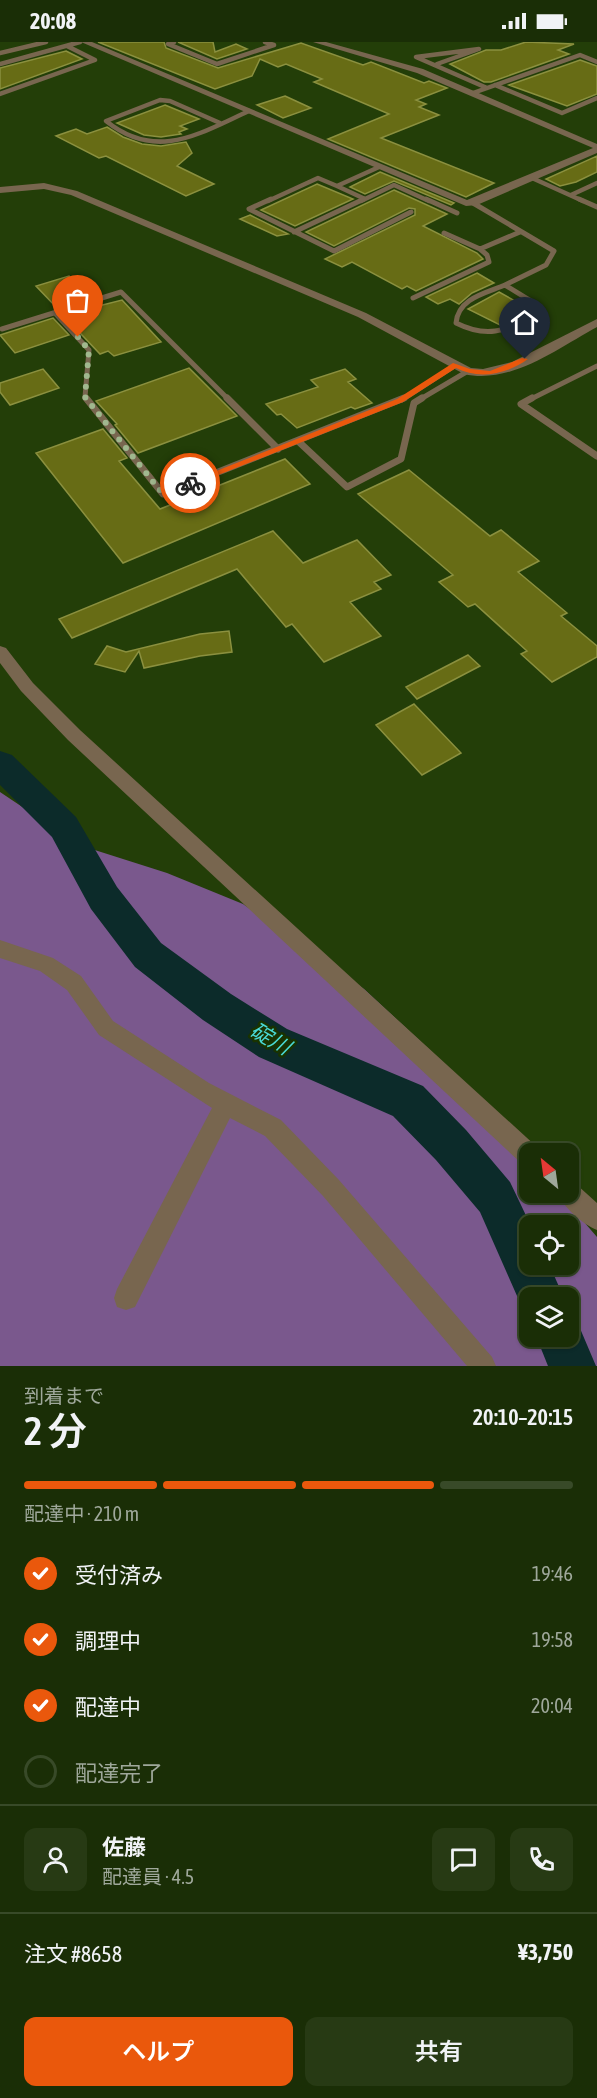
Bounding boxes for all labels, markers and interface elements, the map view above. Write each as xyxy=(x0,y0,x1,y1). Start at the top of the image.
text: 20:08 xyxy=(30,8,76,34)
pin xyxy=(52,275,103,337)
icon: bag xyxy=(61,284,94,317)
pin xyxy=(499,297,550,359)
icon: home xyxy=(508,306,541,339)
courier xyxy=(160,453,220,513)
icon: bike xyxy=(174,467,207,500)
water label: 碇川 xyxy=(247,1017,297,1060)
north arrow xyxy=(519,1143,579,1203)
map controls xyxy=(519,1143,579,1347)
button: locate xyxy=(519,1215,579,1275)
button: layers xyxy=(519,1287,579,1347)
text: 到着まで xyxy=(24,1384,104,1407)
text: 20:10–20:15 xyxy=(473,1404,573,1430)
text: 2 分 xyxy=(24,1409,87,1453)
text: 配達中 · 210 m xyxy=(24,1502,139,1525)
icon: check xyxy=(24,1557,57,1590)
text: 受付済み xyxy=(75,1562,163,1588)
text: 19:46 xyxy=(532,1562,573,1585)
icon: check xyxy=(24,1623,57,1656)
text: 調理中 xyxy=(75,1628,141,1654)
text: 19:58 xyxy=(532,1628,573,1651)
icon: check xyxy=(24,1689,57,1722)
text: 配達中 xyxy=(75,1694,141,1720)
text: 20:04 xyxy=(531,1694,573,1717)
text: 配達完了 xyxy=(75,1760,163,1786)
button: person xyxy=(24,1828,87,1891)
button: chat xyxy=(432,1828,495,1891)
button: phone xyxy=(510,1828,573,1891)
text: 佐藤 xyxy=(102,1834,146,1860)
text: 配達員 · 4.5 xyxy=(102,1865,194,1888)
text: ¥3,750 xyxy=(518,1939,573,1965)
text: 注文 #8658 xyxy=(24,1941,122,1967)
button: ヘルプ xyxy=(24,2017,293,2086)
button: 共有 xyxy=(305,2017,573,2086)

